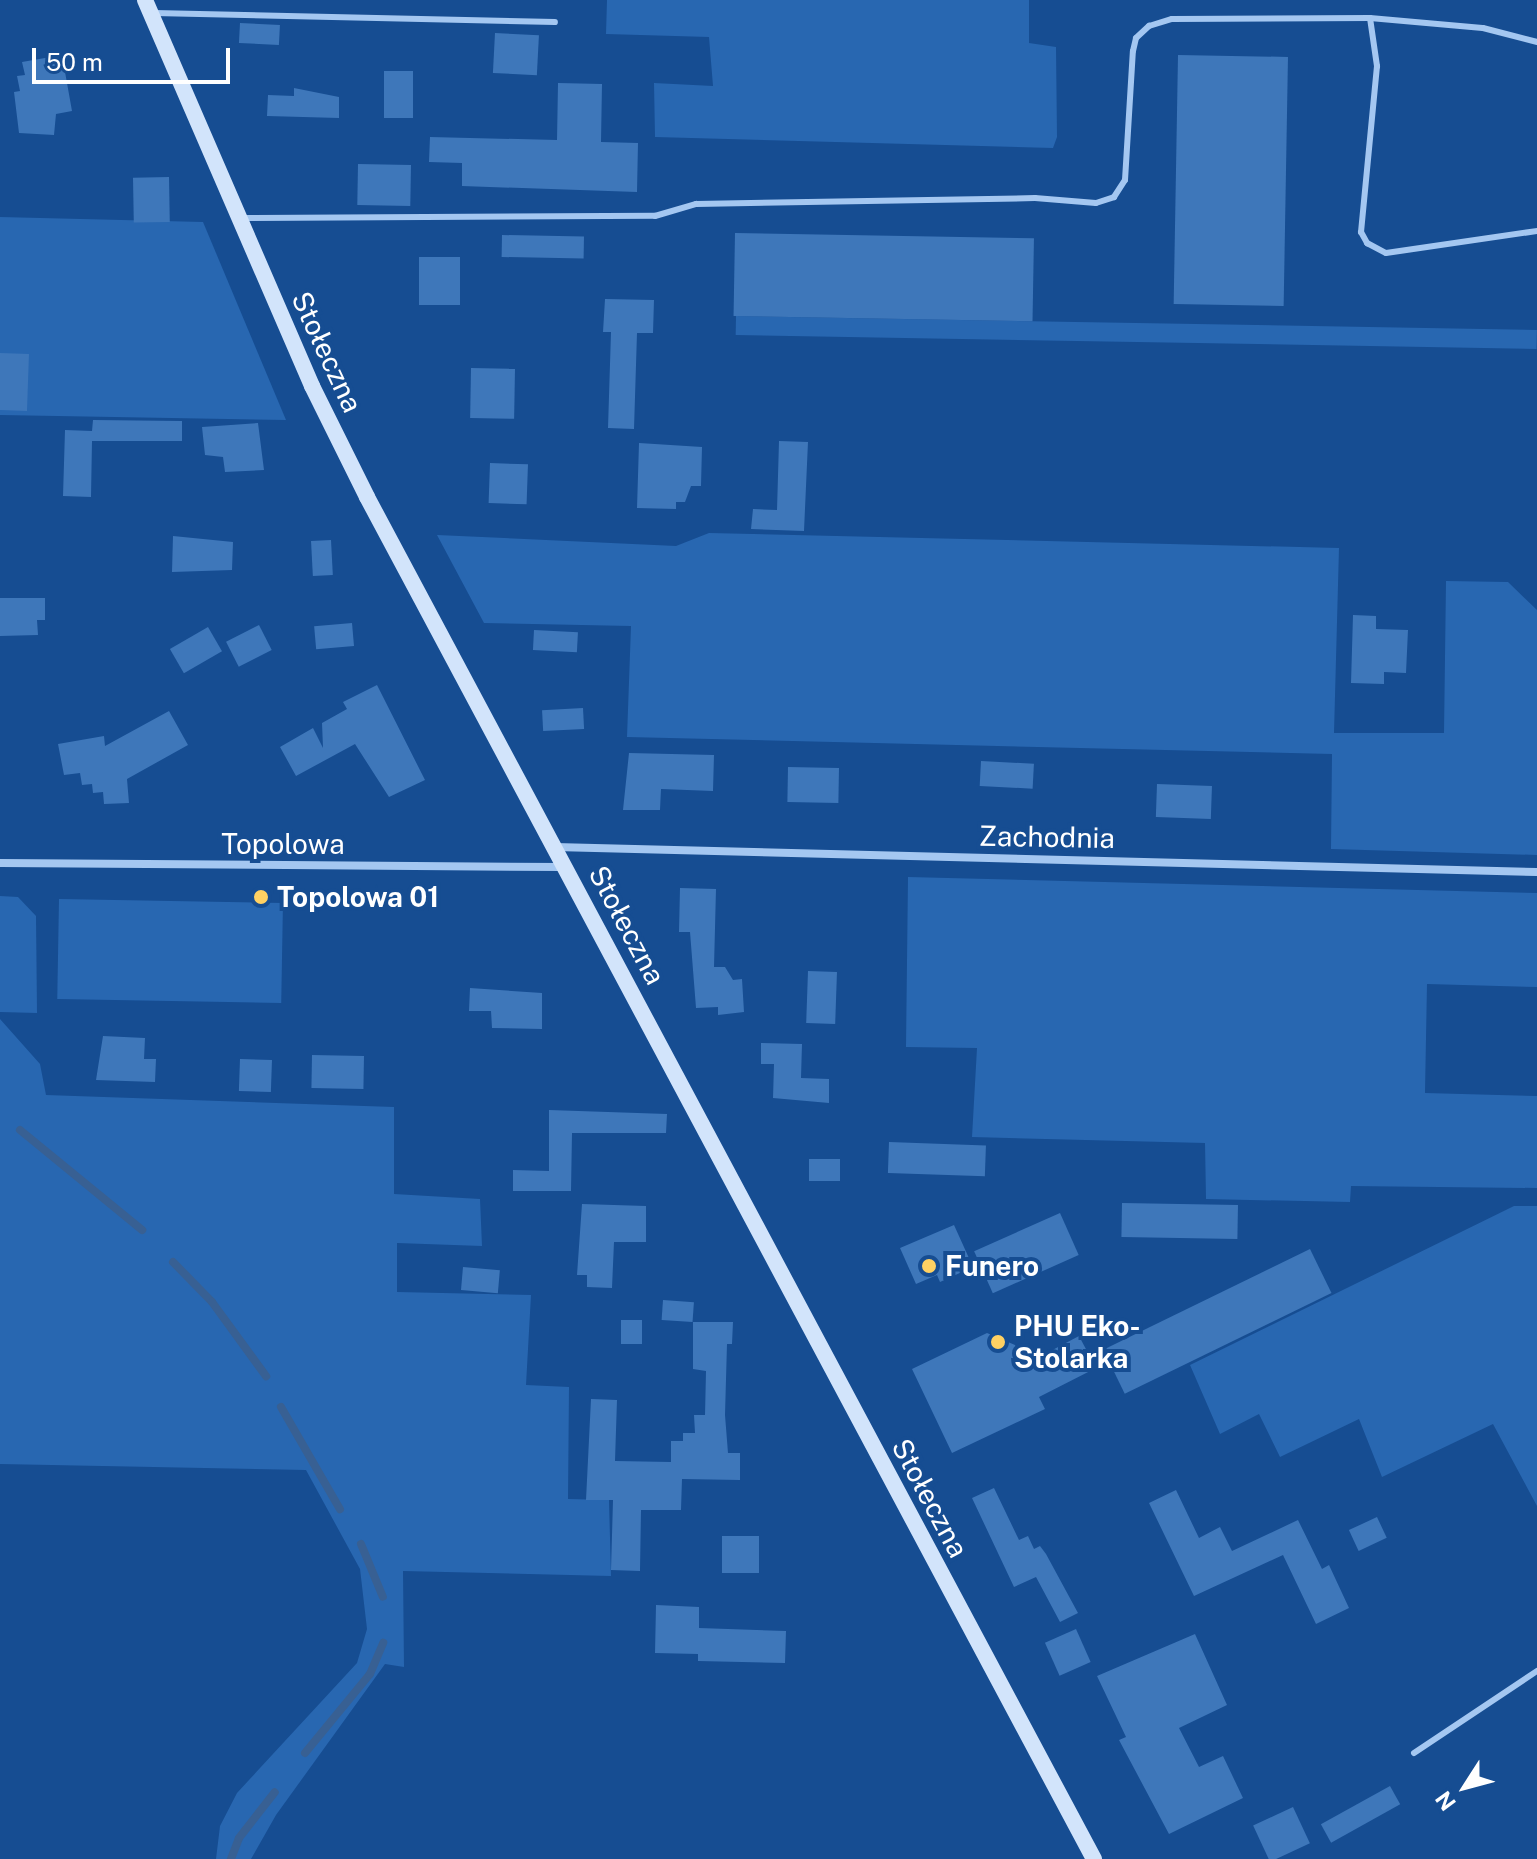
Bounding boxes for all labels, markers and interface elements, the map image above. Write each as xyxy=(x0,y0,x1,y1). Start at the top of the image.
scale bar xyxy=(36,32,234,82)
text: 50 m xyxy=(46,48,103,76)
street label: Stołeczna xyxy=(284,286,370,418)
street label: Zachodnia xyxy=(979,819,1115,855)
street label: Topolowa xyxy=(221,827,345,861)
street label: Stołeczna xyxy=(582,860,672,990)
place label: Topolowa 01 xyxy=(277,880,439,914)
marker: Topolowa 01 xyxy=(252,888,270,906)
place label: Funero xyxy=(945,1249,1039,1283)
marker: Funero xyxy=(920,1257,938,1275)
place label: PHU Eko- Stolarka xyxy=(1014,1309,1141,1375)
marker: PHU Eko- Stolarka xyxy=(989,1333,1007,1351)
street label: Stołeczna xyxy=(885,1433,975,1563)
north arrow xyxy=(1425,1747,1505,1827)
text: N xyxy=(1430,1787,1461,1816)

